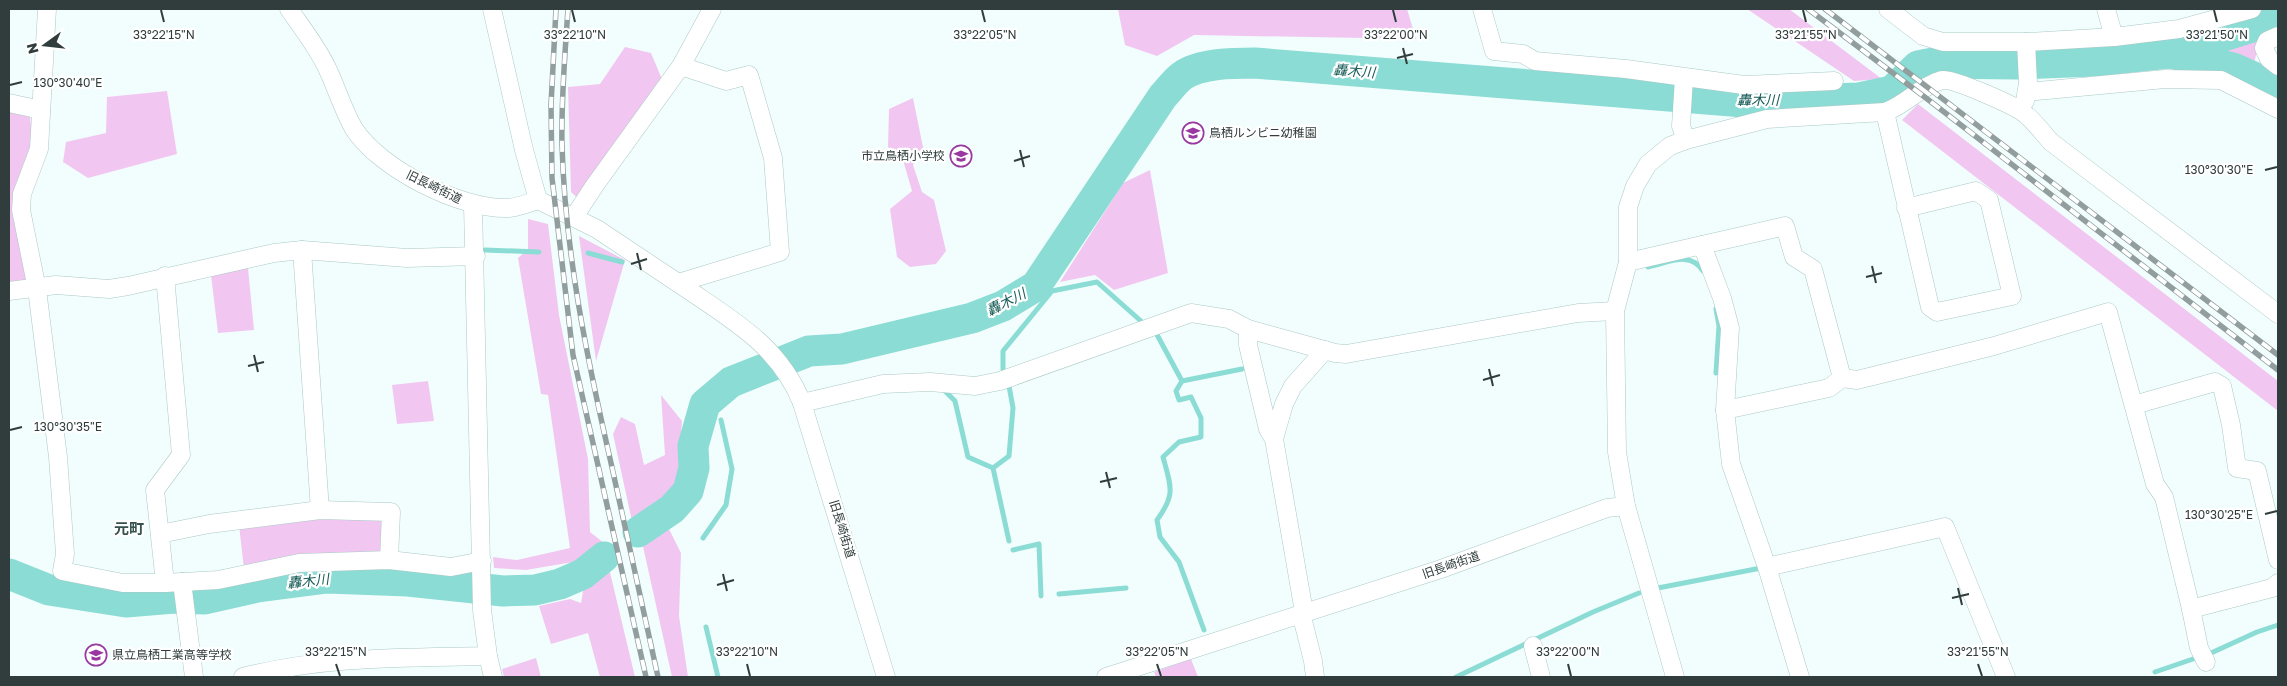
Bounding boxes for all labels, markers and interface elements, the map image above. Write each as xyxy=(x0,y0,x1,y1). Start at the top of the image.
north arrow xyxy=(20,20,70,70)
text: 33°22'15"N xyxy=(133,27,195,42)
text: 33°22'10"N xyxy=(544,27,606,42)
text: 33°22'05"N xyxy=(953,27,1017,42)
text: 33°22'00"N xyxy=(1364,27,1428,42)
text: 33°21'55"N xyxy=(1775,27,1837,42)
text: 33°21'50"N xyxy=(2186,27,2248,42)
text: N xyxy=(22,41,42,56)
water label: 轟木川 xyxy=(1332,61,1378,81)
text: 130°30'40"E xyxy=(34,75,102,90)
water label: 轟木川 xyxy=(1737,91,1781,108)
school or university icon: 鳥栖ルンビニ幼稚園 xyxy=(1181,121,1205,145)
place label: 鳥栖ルンビニ幼稚園 xyxy=(1209,125,1317,140)
school or university icon: 市立鳥栖小学校 xyxy=(949,144,973,168)
place label: 市立鳥栖小学校 xyxy=(861,148,945,163)
text: 130°30'30"E xyxy=(2185,162,2253,177)
street label: 旧長崎街道 xyxy=(404,167,464,206)
water label: 轟木川 xyxy=(983,284,1030,319)
text: 130°30'35"E xyxy=(34,419,102,434)
street label: 旧長崎街道 xyxy=(827,498,858,560)
text: 130°30'25"E xyxy=(2185,507,2253,522)
district label: 元町 xyxy=(114,519,144,537)
street label: 旧長崎街道 xyxy=(1420,548,1482,581)
water label: 轟木川 xyxy=(286,570,332,591)
school or university icon: 県立鳥栖工業高等学校 xyxy=(84,643,108,667)
text: 33°22'15"N xyxy=(305,644,367,659)
text: 33°22'10"N xyxy=(716,644,778,659)
text: 33°22'05"N xyxy=(1125,644,1189,659)
text: 33°22'00"N xyxy=(1536,644,1600,659)
text: 33°21'55"N xyxy=(1947,644,2009,659)
place label: 県立鳥栖工業高等学校 xyxy=(112,647,232,662)

